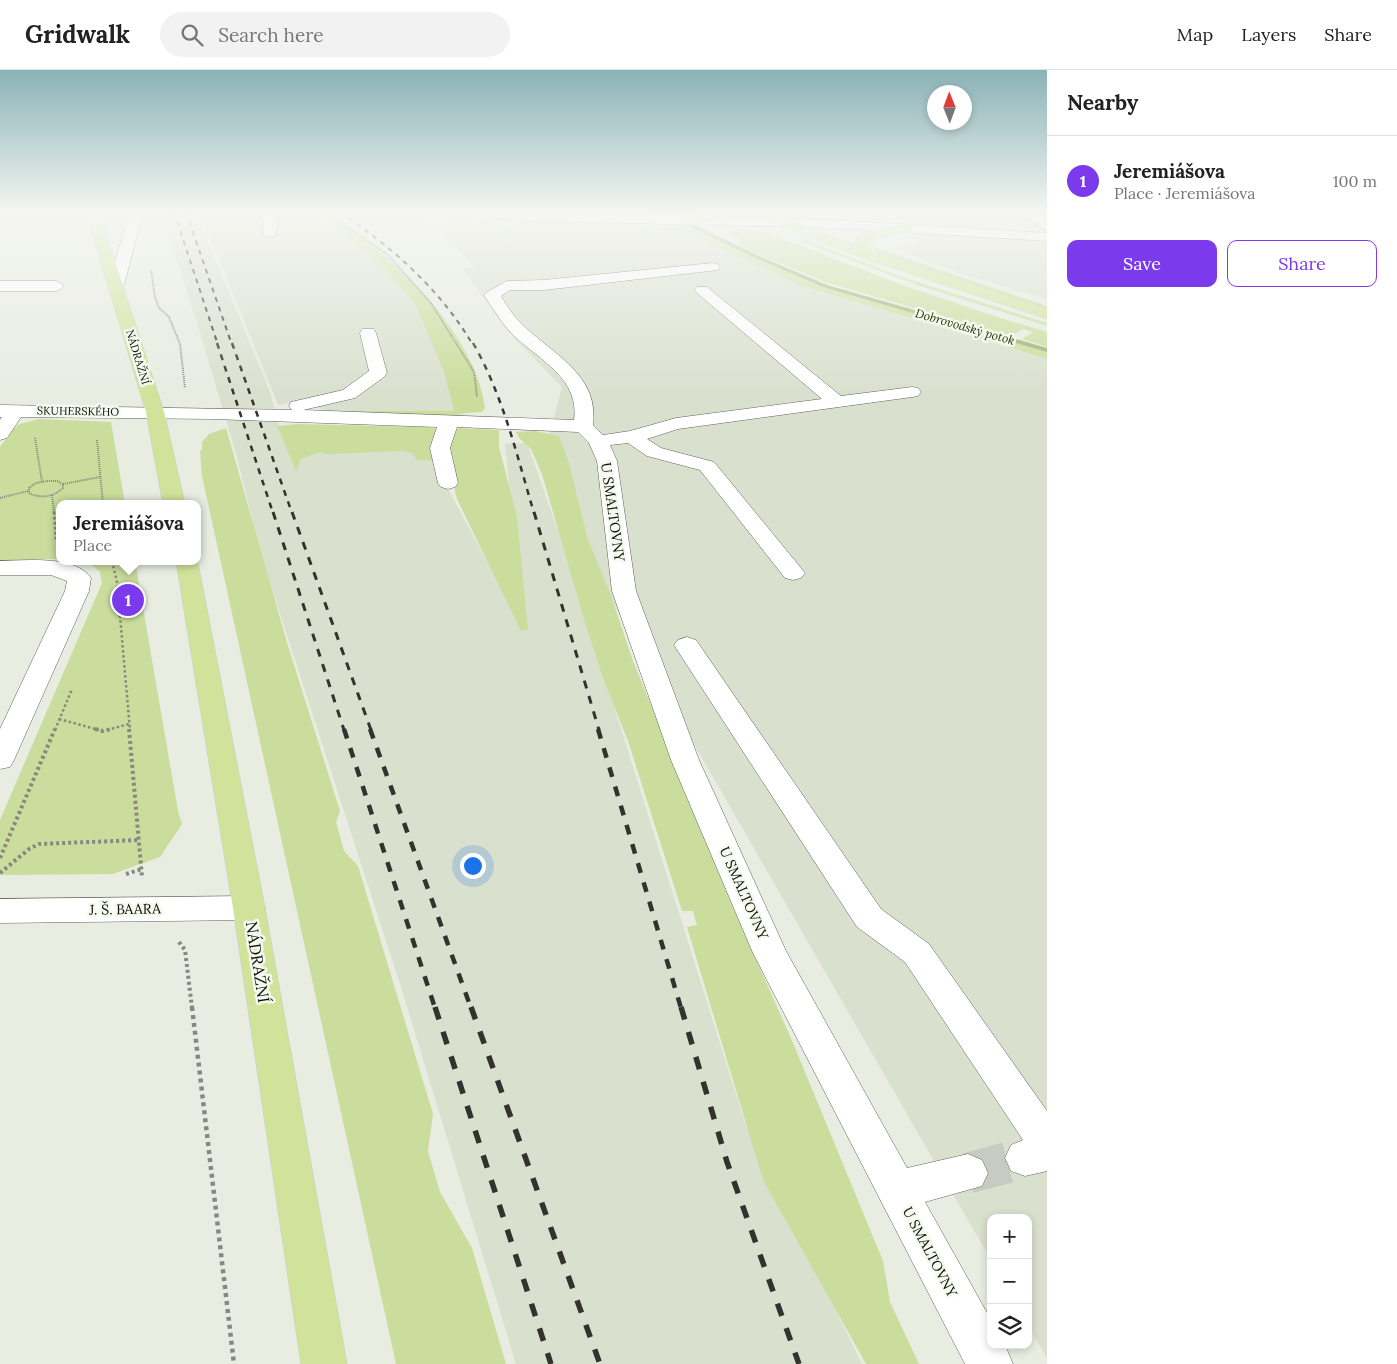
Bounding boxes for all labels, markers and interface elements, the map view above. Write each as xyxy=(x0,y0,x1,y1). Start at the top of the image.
search box xyxy=(160,12,510,57)
text: Gridwalk xyxy=(25,19,130,50)
icon: search xyxy=(178,21,206,49)
text: Search here xyxy=(218,23,324,47)
text: Map xyxy=(1177,23,1213,46)
text: Layers xyxy=(1241,23,1296,46)
text: Share xyxy=(1324,23,1372,46)
north arrow xyxy=(927,85,972,130)
text: Nearby xyxy=(1067,89,1138,116)
text: Jeremiášova xyxy=(1114,159,1225,183)
text: 1 xyxy=(1080,171,1086,191)
text: 100 m xyxy=(1333,171,1377,191)
text: Place · Jeremiášova xyxy=(1114,183,1256,203)
button: Save xyxy=(1067,240,1217,287)
button: Share xyxy=(1227,240,1377,287)
water label: Dobrovodský potok xyxy=(914,305,1017,348)
street label: NÁDRAŽNÍ xyxy=(123,328,153,386)
street label: SKUHERSKÉHO xyxy=(37,403,119,419)
street label: U SMALTOVNY xyxy=(597,461,629,564)
popup xyxy=(56,500,201,565)
text: Jeremiášova xyxy=(73,511,184,535)
text: Place xyxy=(73,535,112,555)
pin: 1 xyxy=(112,581,144,619)
street label: U SMALTOVNY xyxy=(716,844,773,943)
your location xyxy=(460,853,486,879)
street label: J. Š. BAARA xyxy=(88,899,161,919)
street label: NÁDRAŽNÍ xyxy=(242,920,274,1005)
street label: U SMALTOVNY xyxy=(899,1204,962,1301)
map controls xyxy=(987,1214,1032,1349)
button: + xyxy=(987,1214,1032,1259)
button: − xyxy=(987,1259,1032,1304)
button: layers xyxy=(987,1304,1032,1349)

